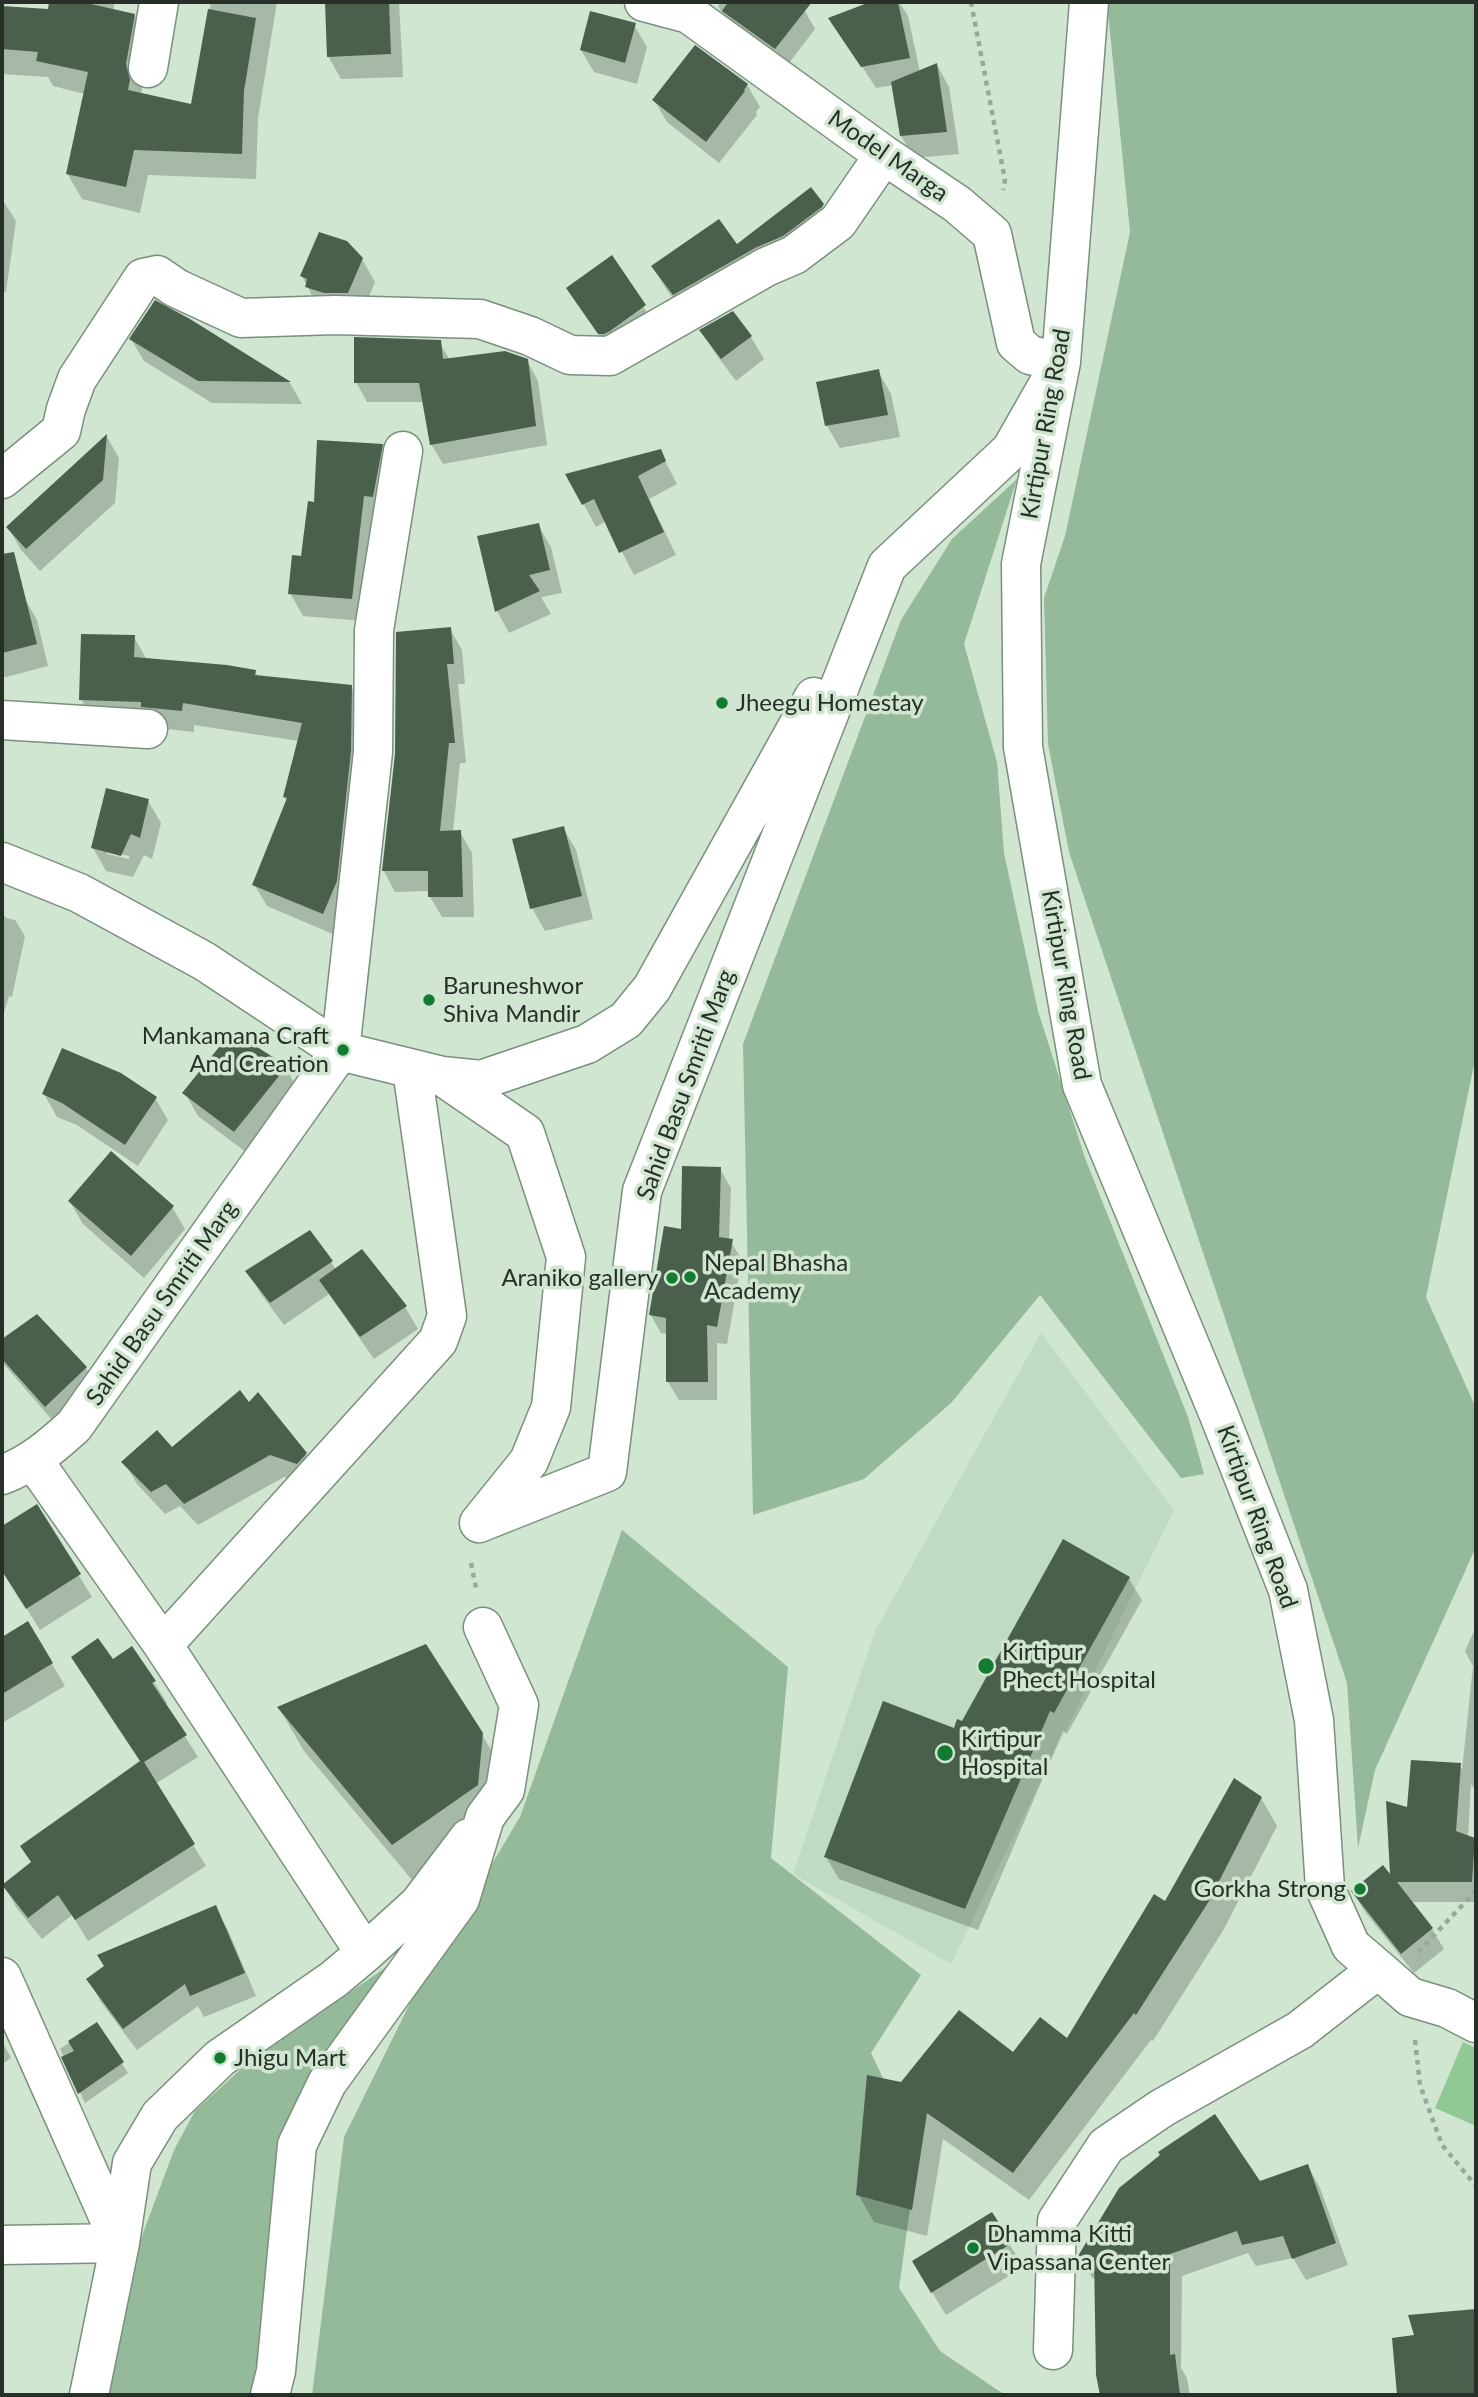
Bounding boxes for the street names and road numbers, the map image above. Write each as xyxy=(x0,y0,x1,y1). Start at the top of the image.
street label: Model Marga xyxy=(822,104,954,208)
street label: Kirtipur Ring Road xyxy=(1015,327,1077,521)
street label: Kirtipur Ring Road xyxy=(1035,888,1097,1082)
street label: Sahid Basu Smriti Marg xyxy=(631,966,741,1204)
street label: Sahid Basu Smriti Marg xyxy=(80,1195,244,1411)
street label: Kirtipur Ring Road xyxy=(1211,1422,1303,1612)

